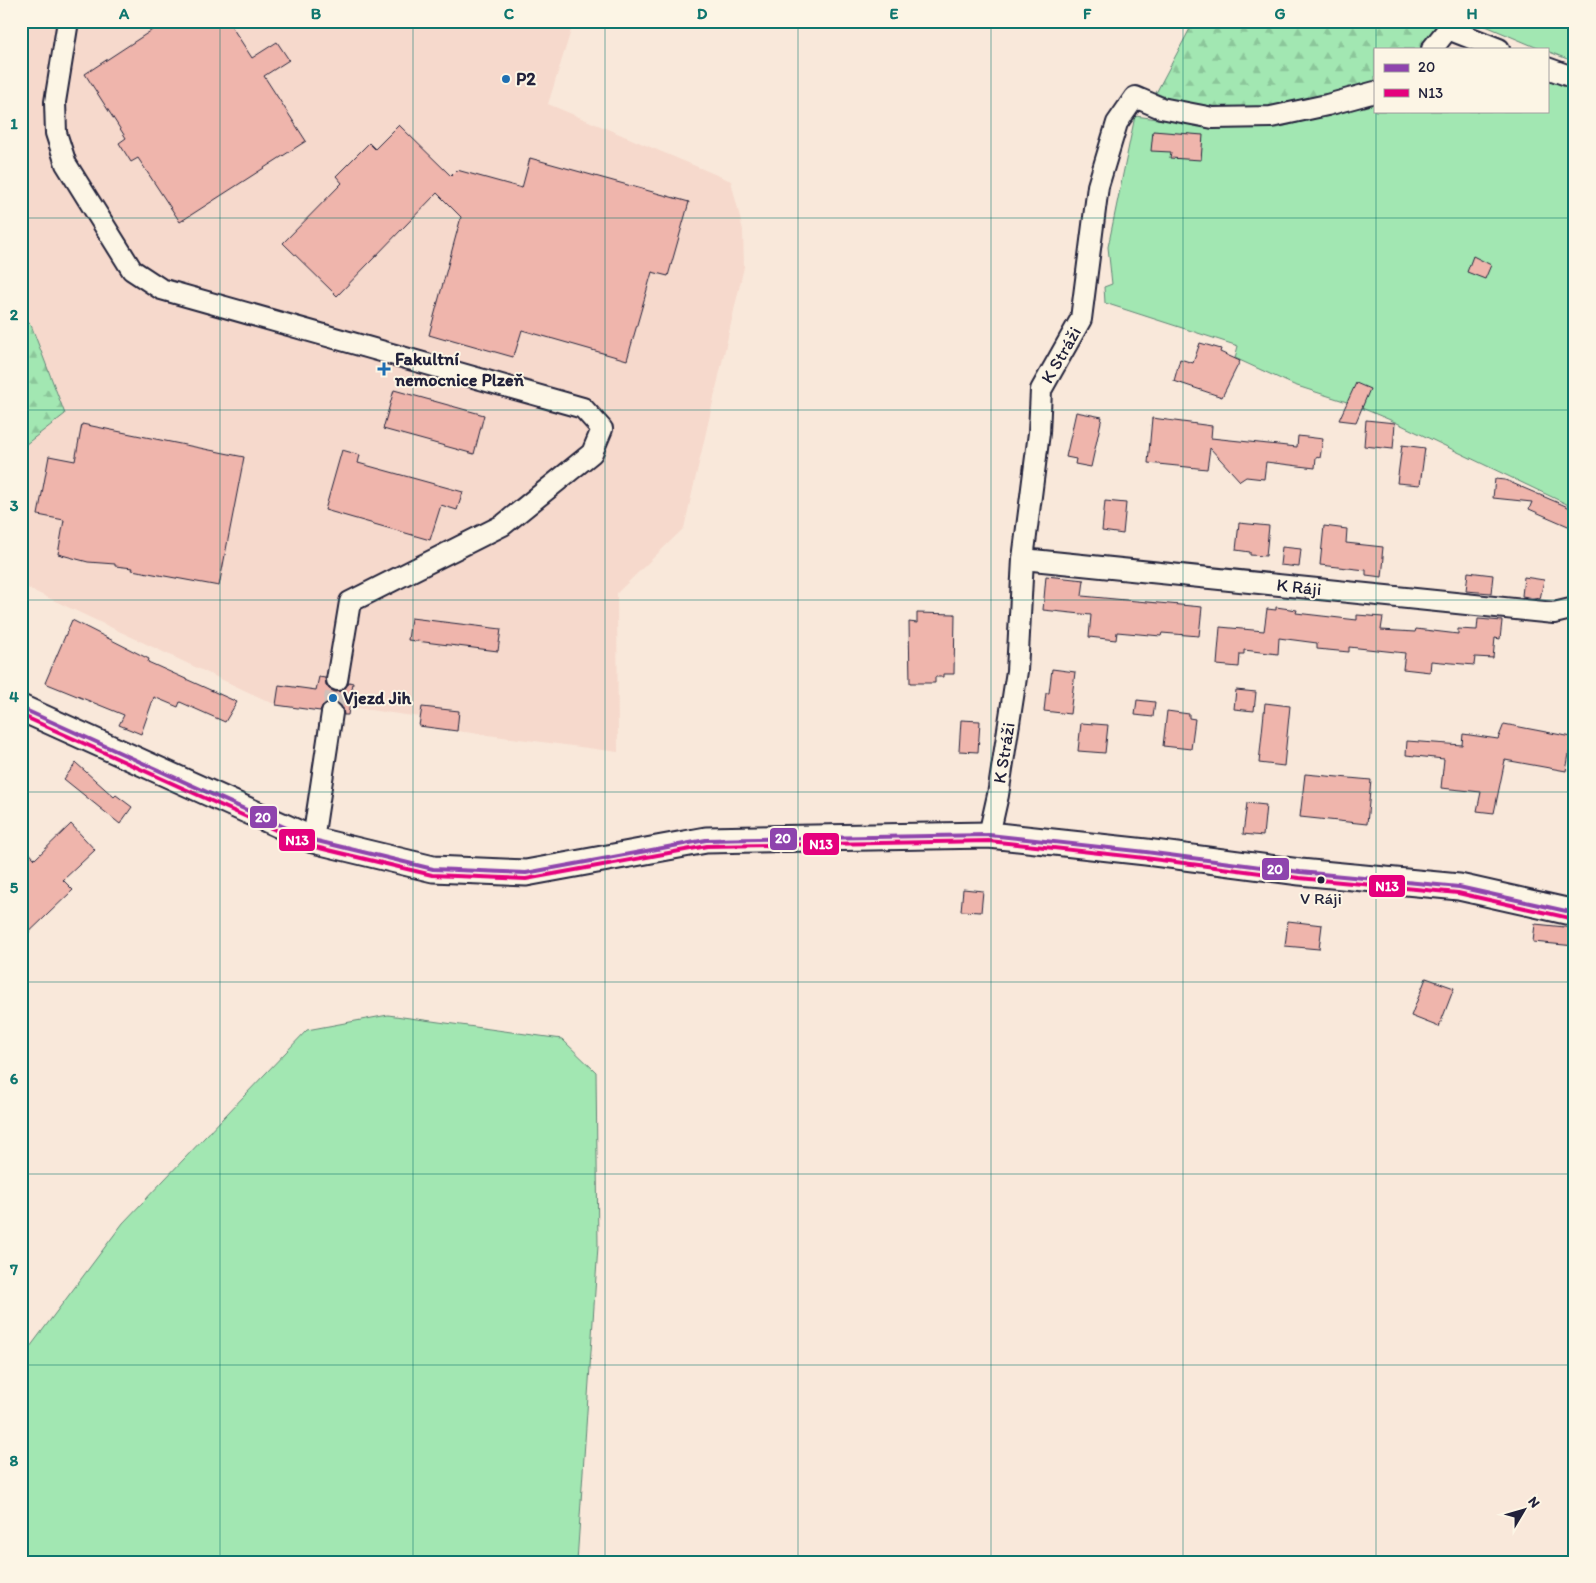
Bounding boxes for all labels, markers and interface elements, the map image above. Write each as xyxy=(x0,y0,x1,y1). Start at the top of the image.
text: A xyxy=(118,4,130,23)
text: B xyxy=(311,4,322,23)
text: C xyxy=(504,4,515,23)
text: D xyxy=(697,4,708,23)
text: E xyxy=(890,4,899,23)
text: F xyxy=(1083,4,1092,23)
text: G xyxy=(1274,4,1286,23)
text: H xyxy=(1466,4,1478,23)
legend xyxy=(1374,48,1548,112)
text: 20 xyxy=(1418,58,1435,76)
place label: P2 xyxy=(516,68,536,90)
marker: P2 xyxy=(500,73,512,85)
text: N13 xyxy=(1418,84,1443,102)
text: 1 xyxy=(10,114,18,133)
text: 2 xyxy=(10,305,19,324)
street label: K Stráži xyxy=(1036,323,1086,387)
place label: Fakultní nemocnice Plzeň xyxy=(394,348,525,391)
marker: Fakultní nemocnice Plzeň xyxy=(377,362,391,376)
text: 3 xyxy=(10,496,19,515)
street label: K Ráji xyxy=(1275,574,1323,600)
text: 4 xyxy=(9,687,19,706)
place label: Vjezd Jih xyxy=(343,687,412,709)
marker: Vjezd Jih xyxy=(327,692,339,704)
street label: K Stráži xyxy=(988,721,1020,785)
line badge: 20 xyxy=(249,805,278,829)
text: 20 xyxy=(255,809,271,826)
line badge: 20 xyxy=(769,827,798,851)
line badge: N13 xyxy=(278,828,316,852)
text: 20 xyxy=(775,830,791,847)
text: N13 xyxy=(285,832,309,849)
line badge: N13 xyxy=(802,832,840,856)
text: N13 xyxy=(809,836,833,853)
line badge: 20 xyxy=(1261,857,1290,881)
text: 20 xyxy=(1267,861,1283,878)
line badge: N13 xyxy=(1368,874,1406,898)
marker: V Ráji xyxy=(1316,875,1326,885)
text: 5 xyxy=(10,878,19,897)
text: N13 xyxy=(1375,878,1399,895)
place label: V Ráji xyxy=(1300,888,1342,908)
text: 6 xyxy=(10,1069,19,1088)
text: 7 xyxy=(9,1260,18,1279)
text: 8 xyxy=(10,1451,19,1470)
north arrow xyxy=(1498,1486,1548,1536)
text: N xyxy=(1524,1493,1543,1511)

